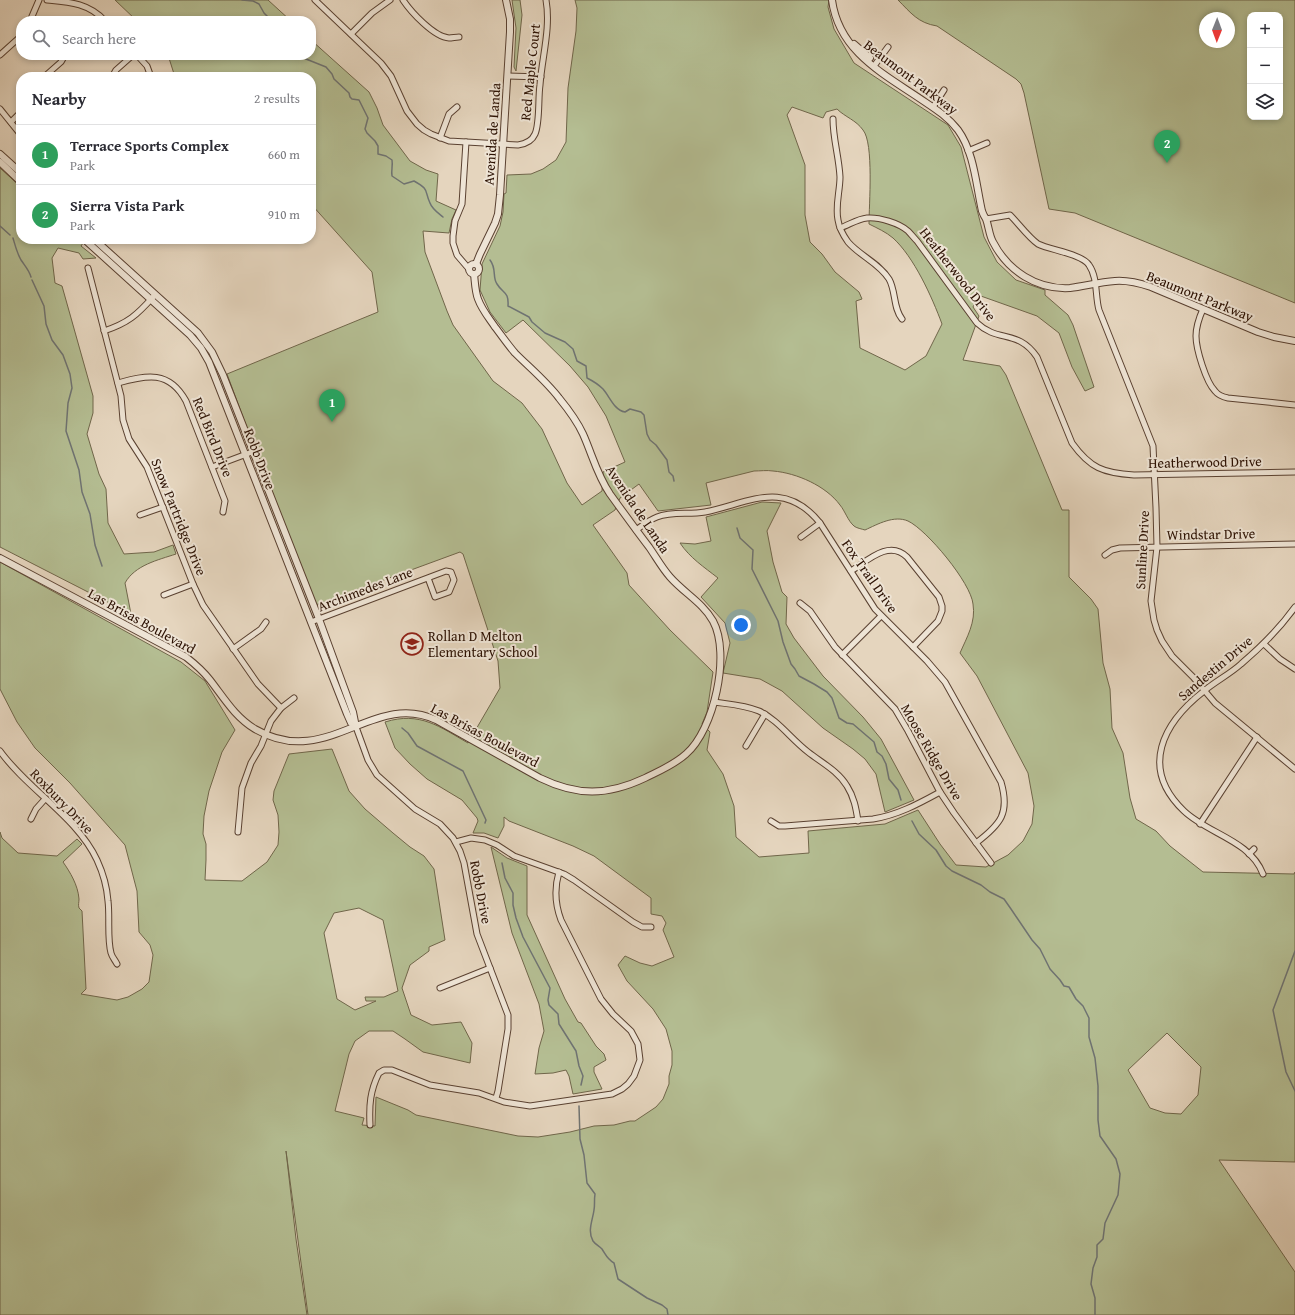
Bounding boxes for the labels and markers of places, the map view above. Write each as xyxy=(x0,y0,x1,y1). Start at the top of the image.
pin: 2 xyxy=(1154,130,1180,163)
pin: 1 xyxy=(319,389,345,422)
place label: Rollan D Melton Elementary School xyxy=(428,626,538,662)
school or university icon: Rollan D Melton Elementary School xyxy=(399,631,425,657)

